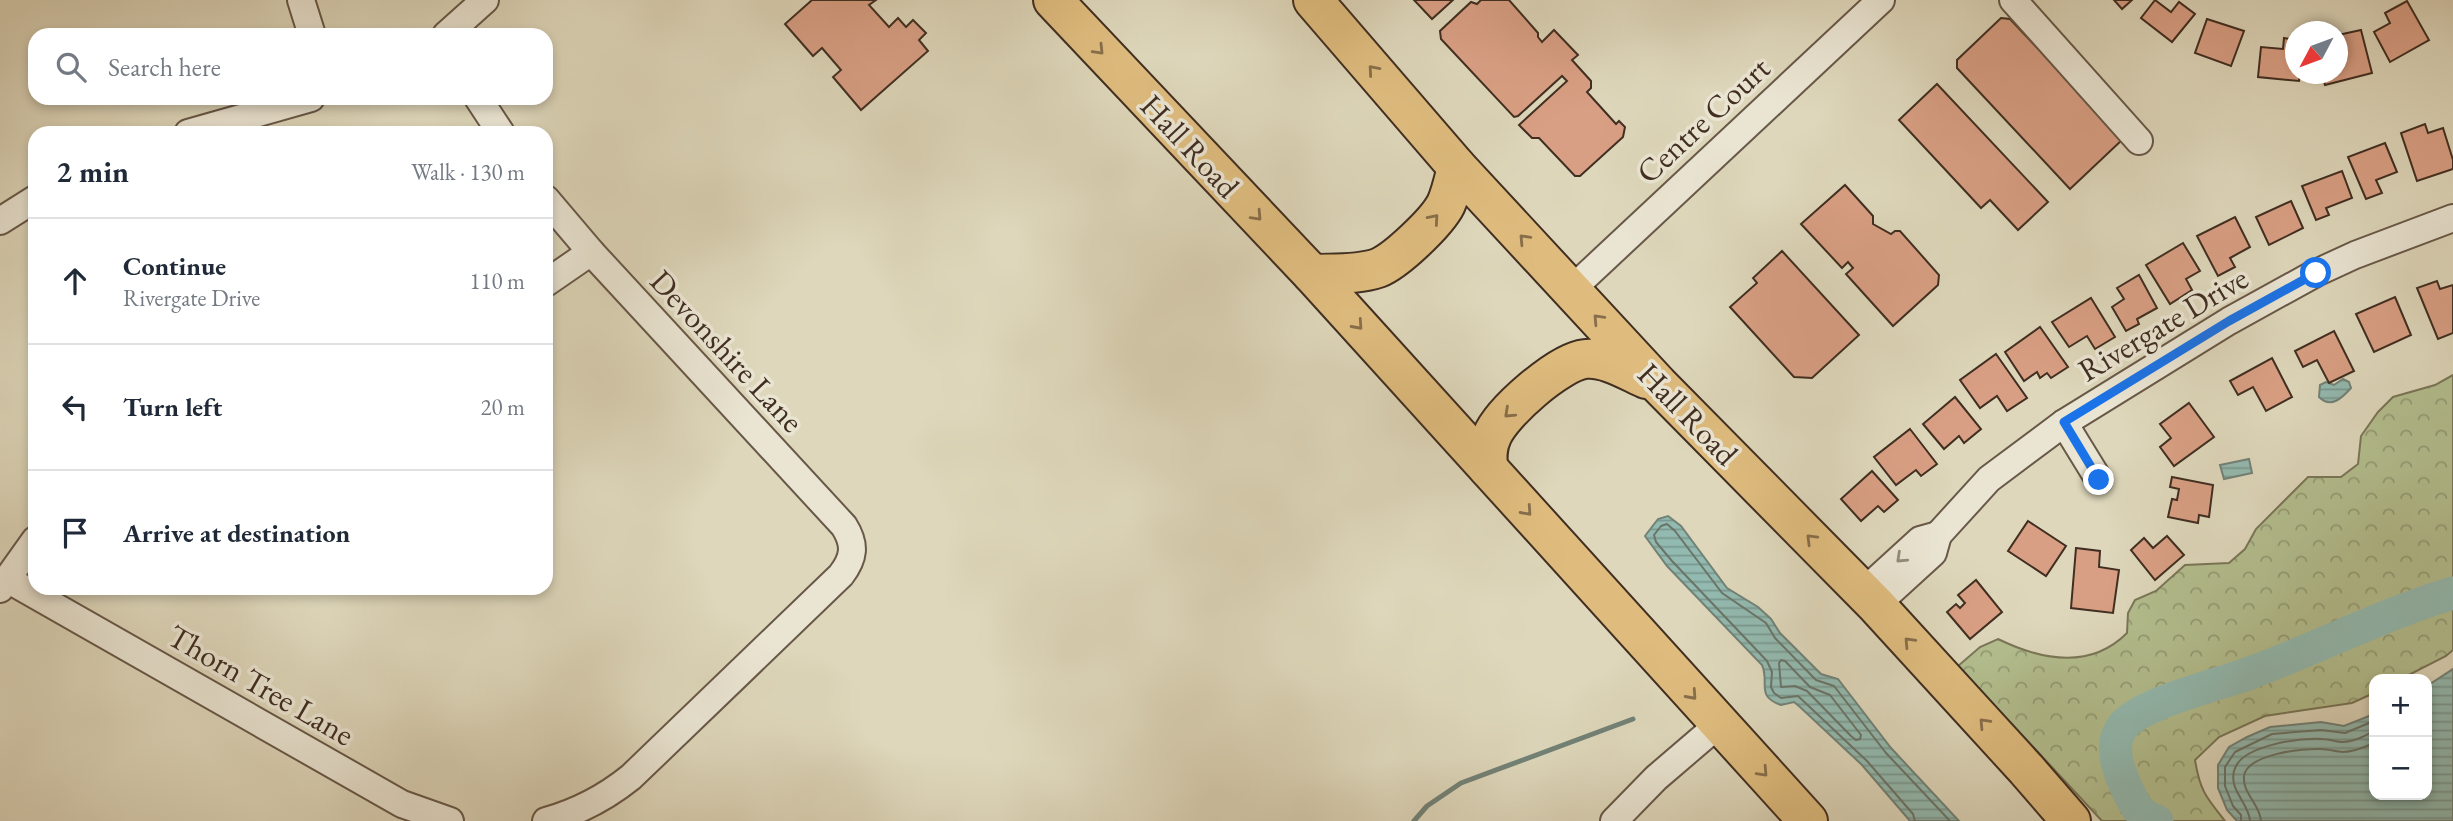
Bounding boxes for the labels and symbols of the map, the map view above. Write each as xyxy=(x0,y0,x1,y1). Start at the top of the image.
north arrow xyxy=(2285,21,2348,84)
one-way arrow xyxy=(1091,42,1103,55)
street label: Centre Court xyxy=(1627,47,1779,193)
one-way arrow xyxy=(1369,65,1381,78)
street label: Hall Road xyxy=(1131,85,1249,208)
one-way arrow xyxy=(1249,208,1262,221)
one-way arrow xyxy=(1426,214,1438,227)
one-way arrow xyxy=(1520,235,1533,248)
street label: Rivergate Drive xyxy=(2070,257,2256,391)
route start xyxy=(2300,257,2331,288)
street label: Devonshire Lane xyxy=(641,261,813,441)
one-way arrow xyxy=(1593,314,1606,327)
one-way arrow xyxy=(1350,317,1362,330)
street label: Hall Road xyxy=(1629,354,1748,475)
one-way arrow xyxy=(1504,405,1517,417)
route end xyxy=(2083,464,2114,495)
one-way arrow xyxy=(1519,503,1531,516)
one-way arrow xyxy=(1807,535,1819,547)
one-way arrow xyxy=(1896,549,1909,562)
street label: Thorn Tree Lane xyxy=(160,615,362,755)
one-way arrow xyxy=(1905,637,1918,650)
one-way arrow xyxy=(1684,687,1696,700)
one-way arrow xyxy=(1980,718,1993,731)
one-way arrow xyxy=(1755,764,1768,777)

